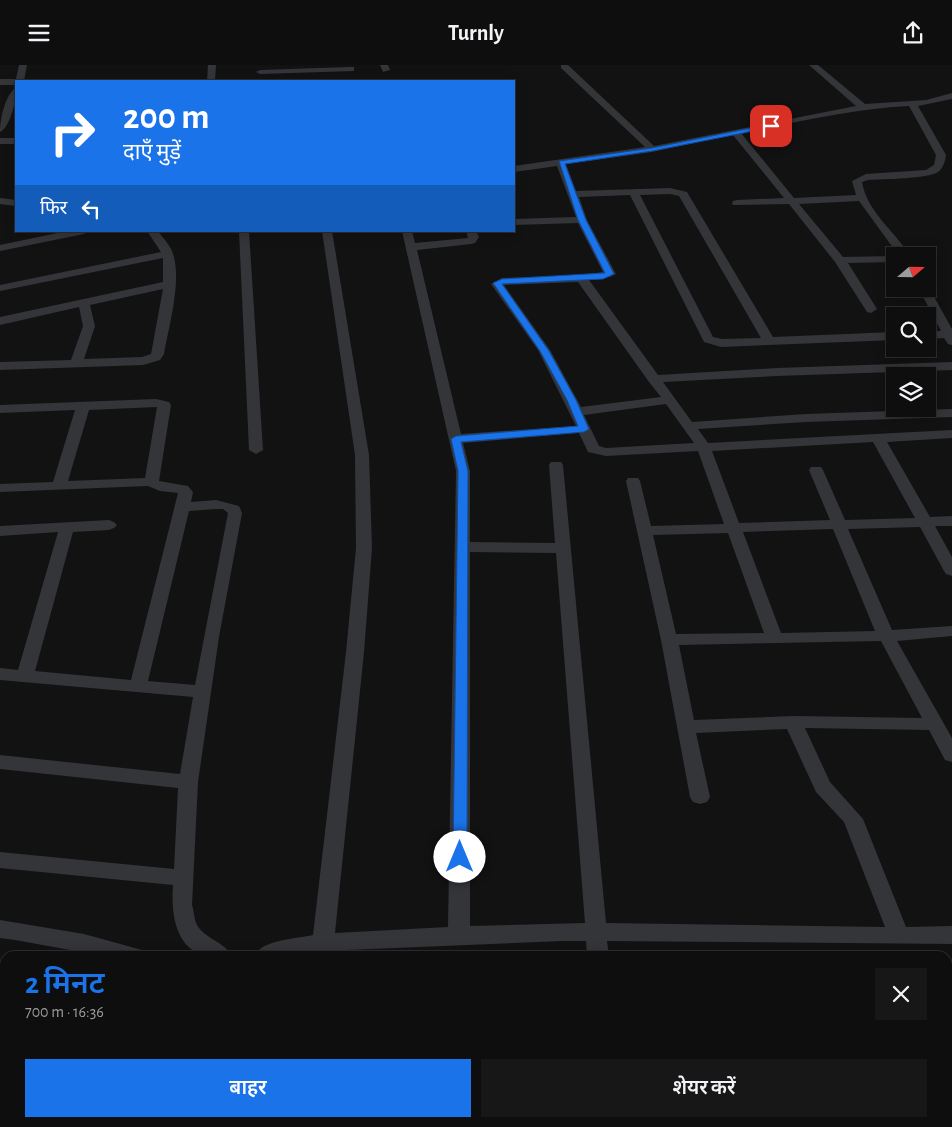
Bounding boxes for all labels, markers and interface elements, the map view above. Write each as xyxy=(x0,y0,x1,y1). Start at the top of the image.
icon: menu xyxy=(25,19,53,47)
icon: share xyxy=(899,19,927,47)
text: Turnly xyxy=(448,22,504,44)
icon: right xyxy=(40,100,105,165)
text: 200 m xyxy=(123,100,210,135)
pin xyxy=(750,105,792,147)
icon: arrive xyxy=(757,112,785,140)
text: दाएँ मुड़ें xyxy=(123,141,181,163)
icon: left xyxy=(77,195,105,223)
text: फिर xyxy=(40,199,67,218)
north arrow xyxy=(886,247,936,297)
map controls xyxy=(886,247,936,417)
button: search xyxy=(886,307,936,357)
button: layers xyxy=(886,367,936,417)
position arrow xyxy=(433,830,485,882)
button: close xyxy=(875,968,927,1020)
text: 2 मिनट xyxy=(25,969,105,999)
text: 700 m · 16:36 xyxy=(25,1004,104,1020)
button: बाहर xyxy=(25,1059,471,1117)
button: शेयर करें xyxy=(481,1059,927,1117)

